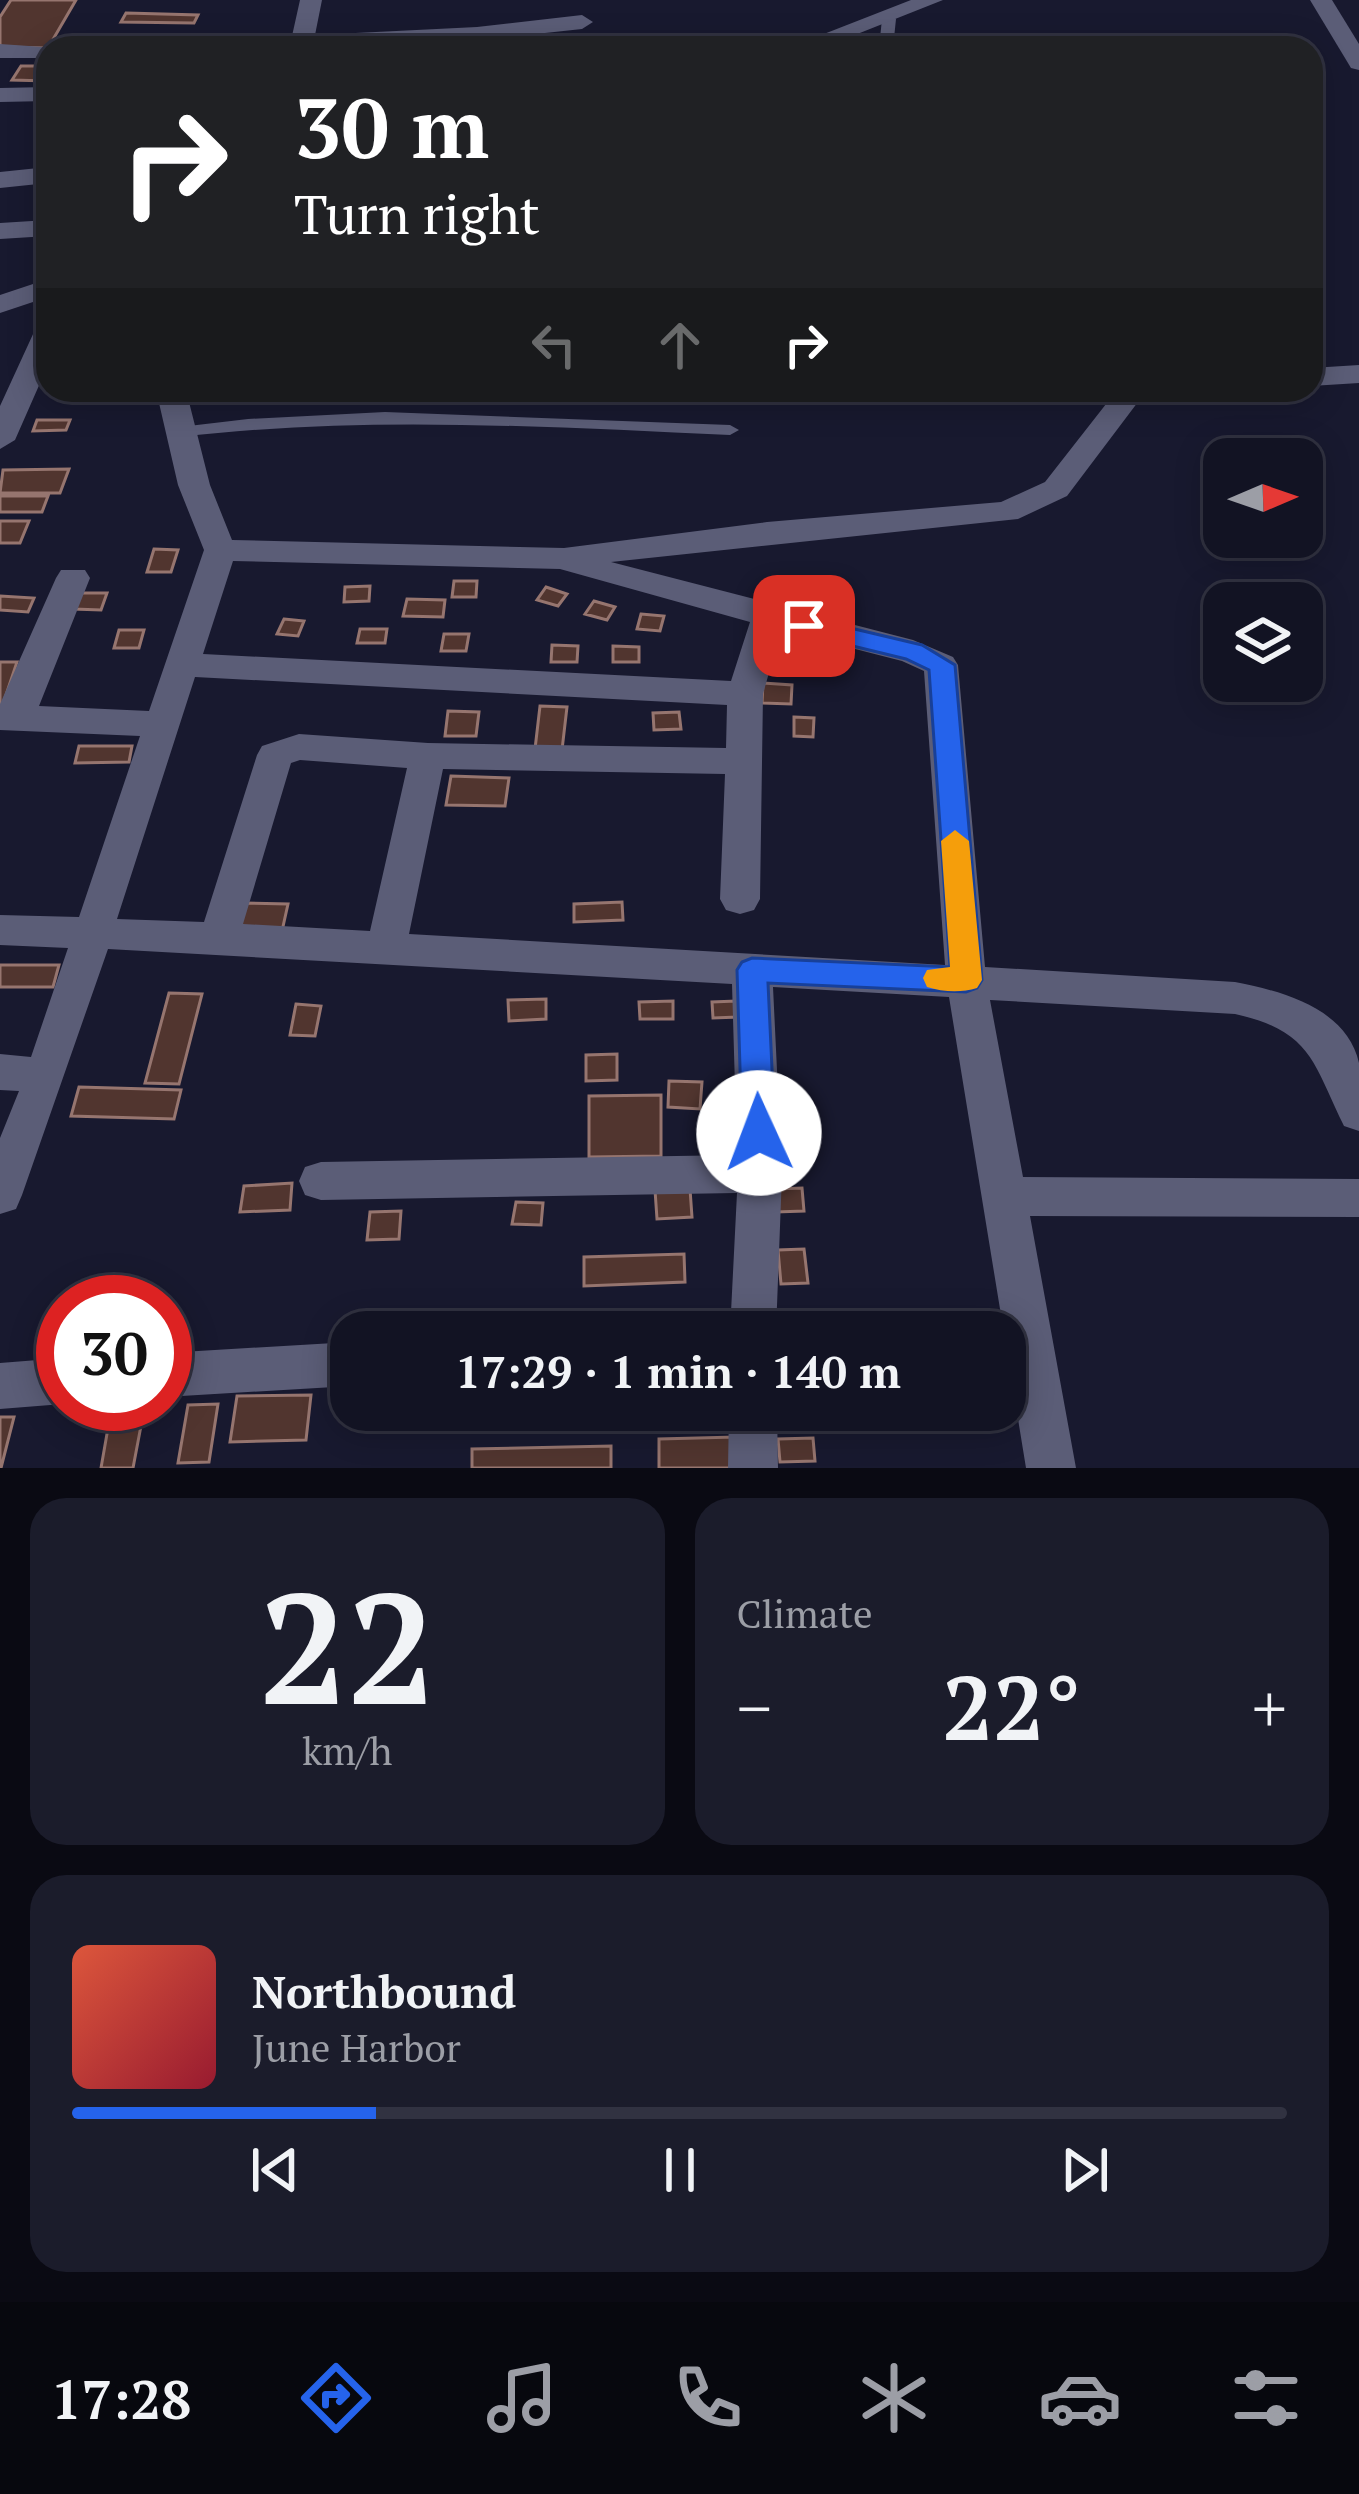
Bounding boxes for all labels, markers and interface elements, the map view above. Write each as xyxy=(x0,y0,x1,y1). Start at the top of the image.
text: 30 m xyxy=(294,71,489,182)
icon: right xyxy=(96,84,252,240)
text: Turn right xyxy=(294,178,540,249)
icon: left xyxy=(521,312,587,378)
icon: ahead xyxy=(647,312,713,378)
icon: right xyxy=(773,312,839,378)
north arrow xyxy=(1203,438,1323,558)
map controls xyxy=(1203,438,1323,702)
pin xyxy=(753,575,855,677)
button: layers xyxy=(1203,582,1323,702)
icon: arrive xyxy=(771,593,837,659)
position arrow xyxy=(696,1070,822,1196)
speed limit sign: 30 xyxy=(36,1275,192,1431)
text: 17:29 · 1 min · 140 m xyxy=(455,1341,901,1401)
text: 22 xyxy=(259,1542,435,1749)
text: Climate xyxy=(737,1587,873,1639)
text: 22° xyxy=(942,1646,1081,1766)
text: − xyxy=(737,1663,772,1751)
text: + xyxy=(1252,1663,1287,1751)
text: km/h xyxy=(302,1724,392,1776)
text: Northbound xyxy=(252,1961,516,2021)
text: June Harbor xyxy=(252,2021,461,2073)
icon: previous xyxy=(242,2137,308,2203)
icon: pause xyxy=(647,2137,713,2203)
icon: next xyxy=(1052,2137,1118,2203)
icon: directions xyxy=(294,2356,378,2440)
icon: music xyxy=(480,2356,564,2440)
icon: phone xyxy=(666,2356,750,2440)
icon: climate xyxy=(852,2356,936,2440)
icon: car xyxy=(1038,2356,1122,2440)
icon: filters xyxy=(1224,2356,1308,2440)
text: 17:28 xyxy=(51,2363,192,2434)

